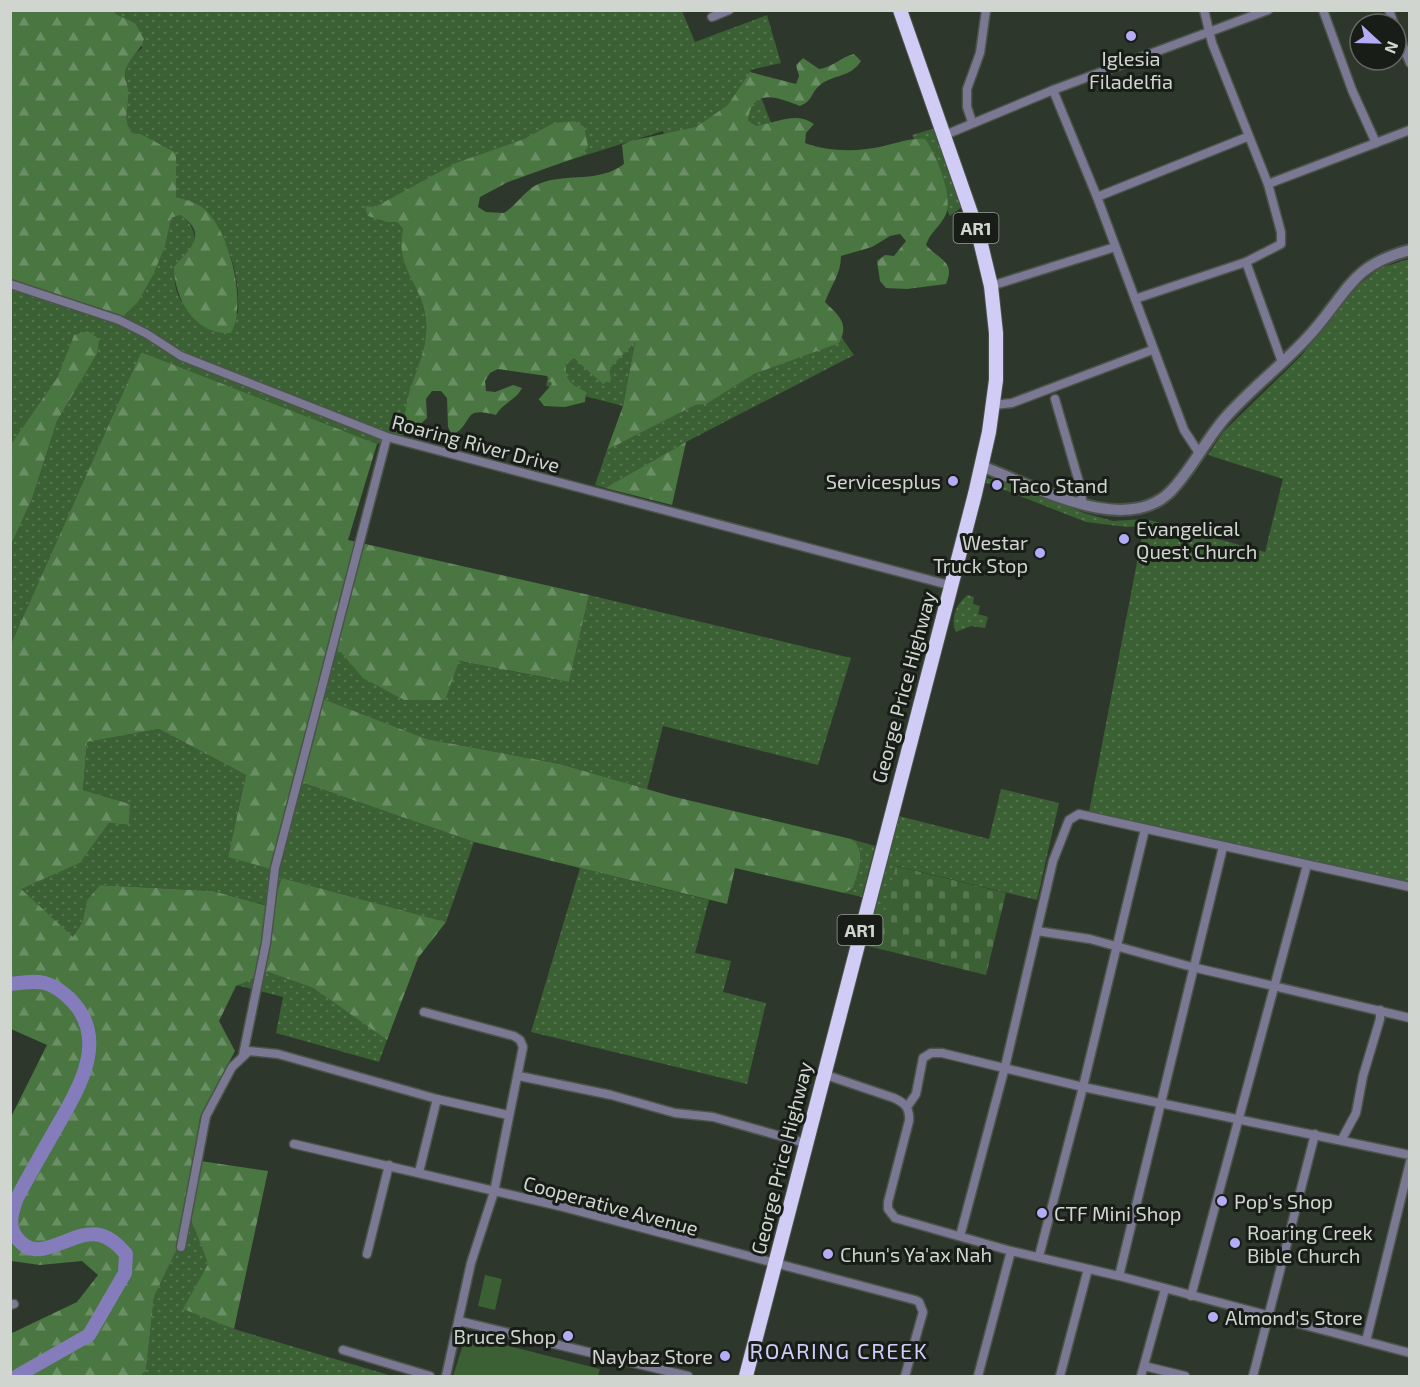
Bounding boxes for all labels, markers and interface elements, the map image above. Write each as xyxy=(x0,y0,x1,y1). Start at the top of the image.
north arrow xyxy=(1348,12,1408,72)
marker: Iglesia Filadelfia xyxy=(1124,29,1138,43)
text: N xyxy=(1381,39,1403,57)
place label: Iglesia Filadelfia xyxy=(1089,46,1173,93)
road number: AR1 xyxy=(954,213,998,243)
street label: Roaring River Drive xyxy=(389,409,563,477)
place label: Servicesplus xyxy=(826,469,941,493)
place label: Taco Stand xyxy=(1009,473,1108,497)
marker: Servicesplus xyxy=(946,474,960,488)
marker: Taco Stand xyxy=(990,478,1004,492)
place label: Evangelical Quest Church xyxy=(1136,516,1257,563)
place label: Westar Truck Stop xyxy=(933,530,1028,577)
marker: Evangelical Quest Church xyxy=(1117,532,1131,546)
marker: Westar Truck Stop xyxy=(1033,546,1047,560)
street label: George Price Highway xyxy=(866,588,940,786)
road number: AR1 xyxy=(838,915,882,945)
street label: George Price Highway xyxy=(745,1059,817,1257)
street label: Cooperative Avenue xyxy=(521,1170,701,1240)
place label: Pop's Shop xyxy=(1234,1189,1333,1213)
marker: Pop's Shop xyxy=(1215,1194,1229,1208)
place label: CTF Mini Shop xyxy=(1054,1201,1181,1225)
marker: CTF Mini Shop xyxy=(1035,1206,1049,1220)
place label: Roaring Creek Bible Church xyxy=(1247,1220,1373,1267)
marker: Roaring Creek Bible Church xyxy=(1228,1236,1242,1250)
place label: Chun's Ya'ax Nah xyxy=(840,1242,992,1266)
marker: Chun's Ya'ax Nah xyxy=(821,1247,835,1261)
place label: Almond's Store xyxy=(1225,1305,1363,1329)
marker: Almond's Store xyxy=(1206,1310,1220,1324)
place label: Bruce Shop xyxy=(454,1324,556,1348)
marker: Bruce Shop xyxy=(561,1329,575,1343)
district label: ROARING CREEK xyxy=(750,1337,928,1363)
place label: Naybaz Store xyxy=(592,1344,713,1368)
marker: Naybaz Store xyxy=(718,1349,732,1363)

